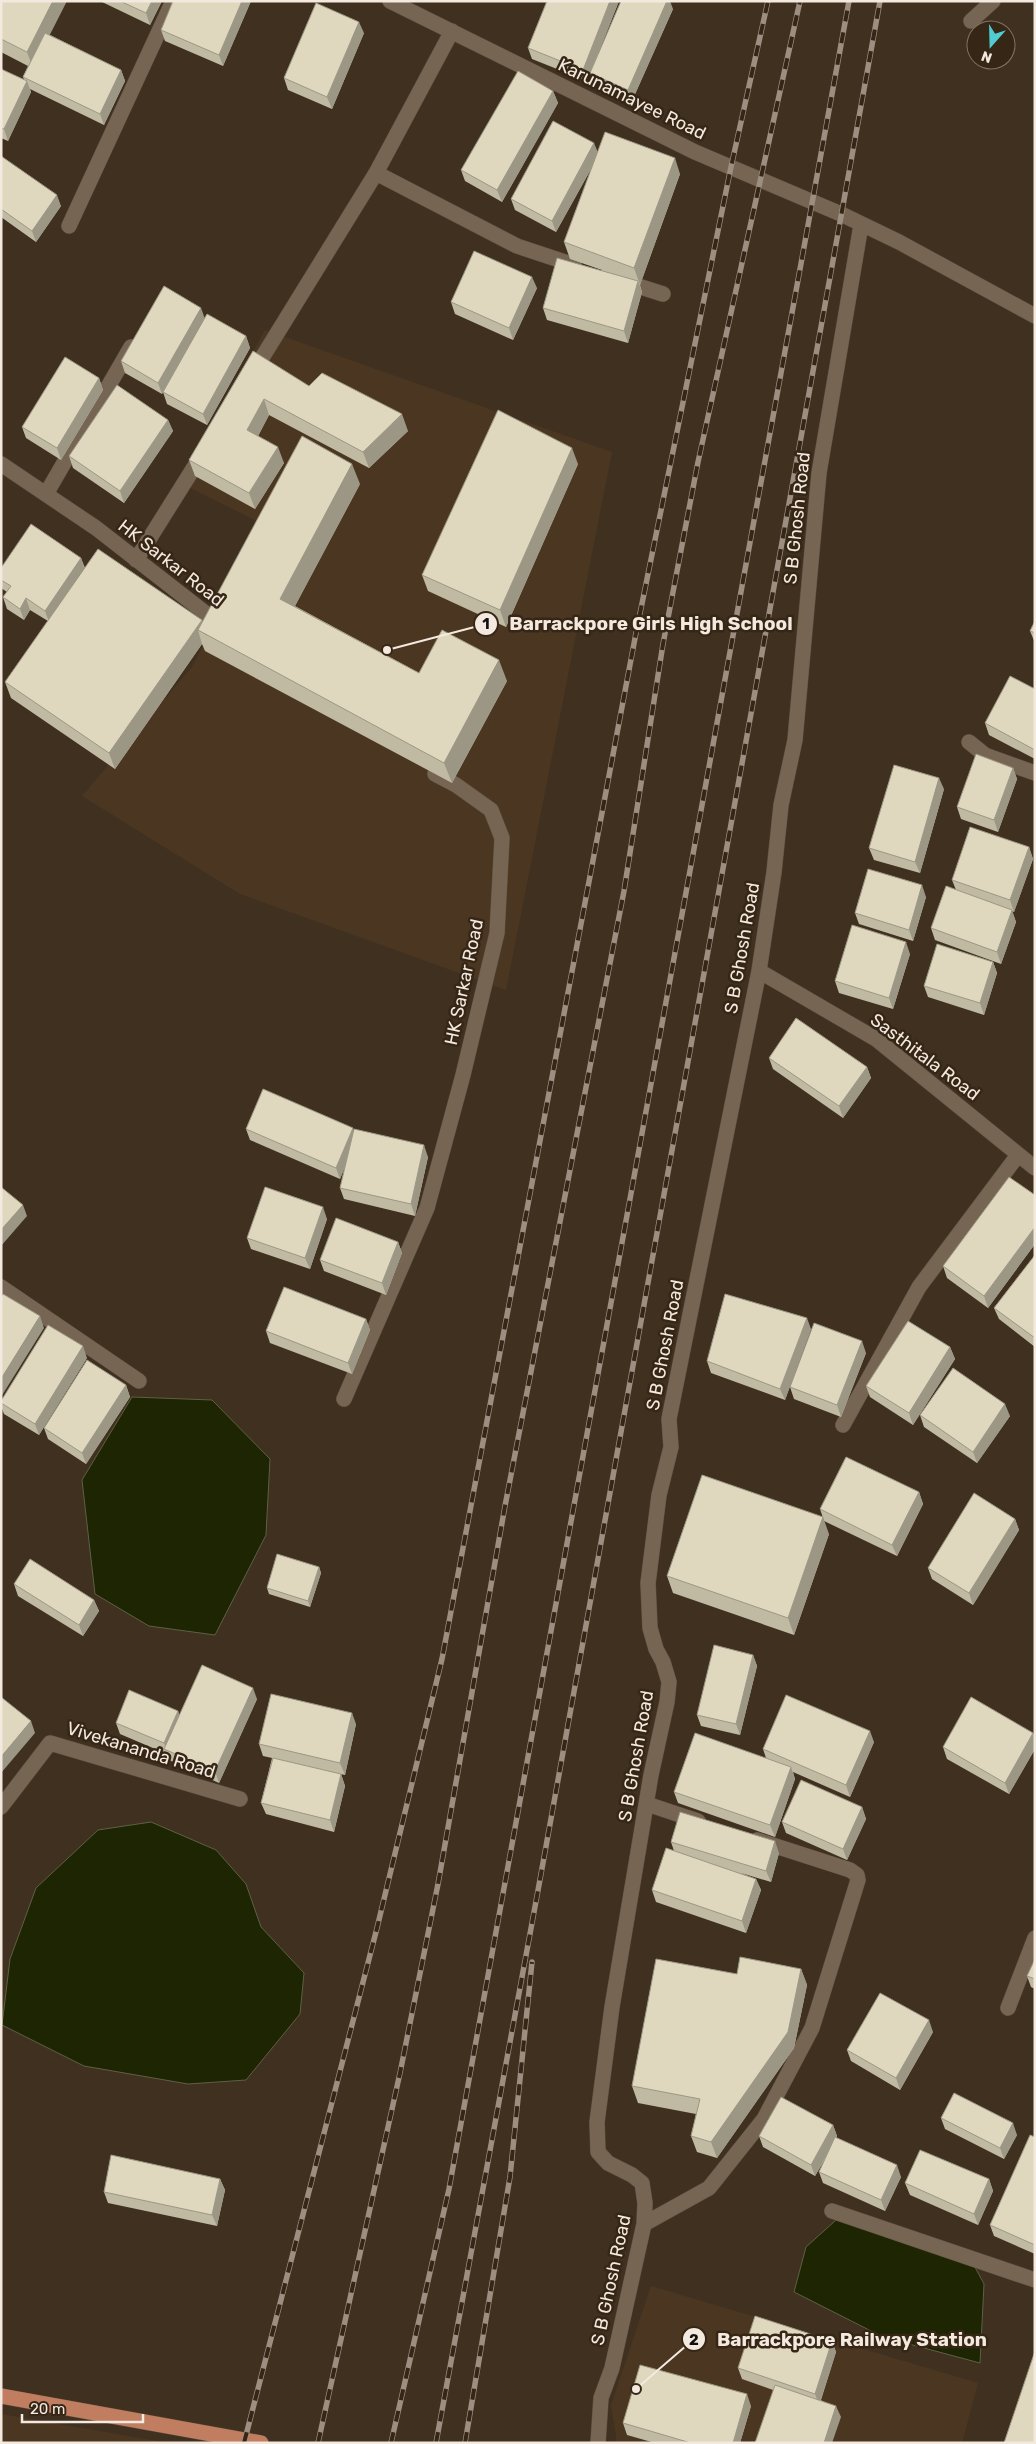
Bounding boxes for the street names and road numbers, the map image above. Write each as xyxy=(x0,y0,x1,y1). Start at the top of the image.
street label: Karunamayee Road xyxy=(554,54,710,144)
street label: S B Ghosh Road xyxy=(779,451,815,585)
street label: HK Sarkar Road xyxy=(114,515,228,611)
street label: S B Ghosh Road xyxy=(720,881,764,1015)
street label: HK Sarkar Road xyxy=(440,917,488,1047)
street label: Sasthitala Road xyxy=(866,1009,984,1105)
street label: S B Ghosh Road xyxy=(642,1278,688,1412)
street label: S B Ghosh Road xyxy=(614,1689,658,1823)
street label: Vivekananda Road xyxy=(64,1717,218,1783)
street label: S B Ghosh Road xyxy=(586,2213,636,2347)

